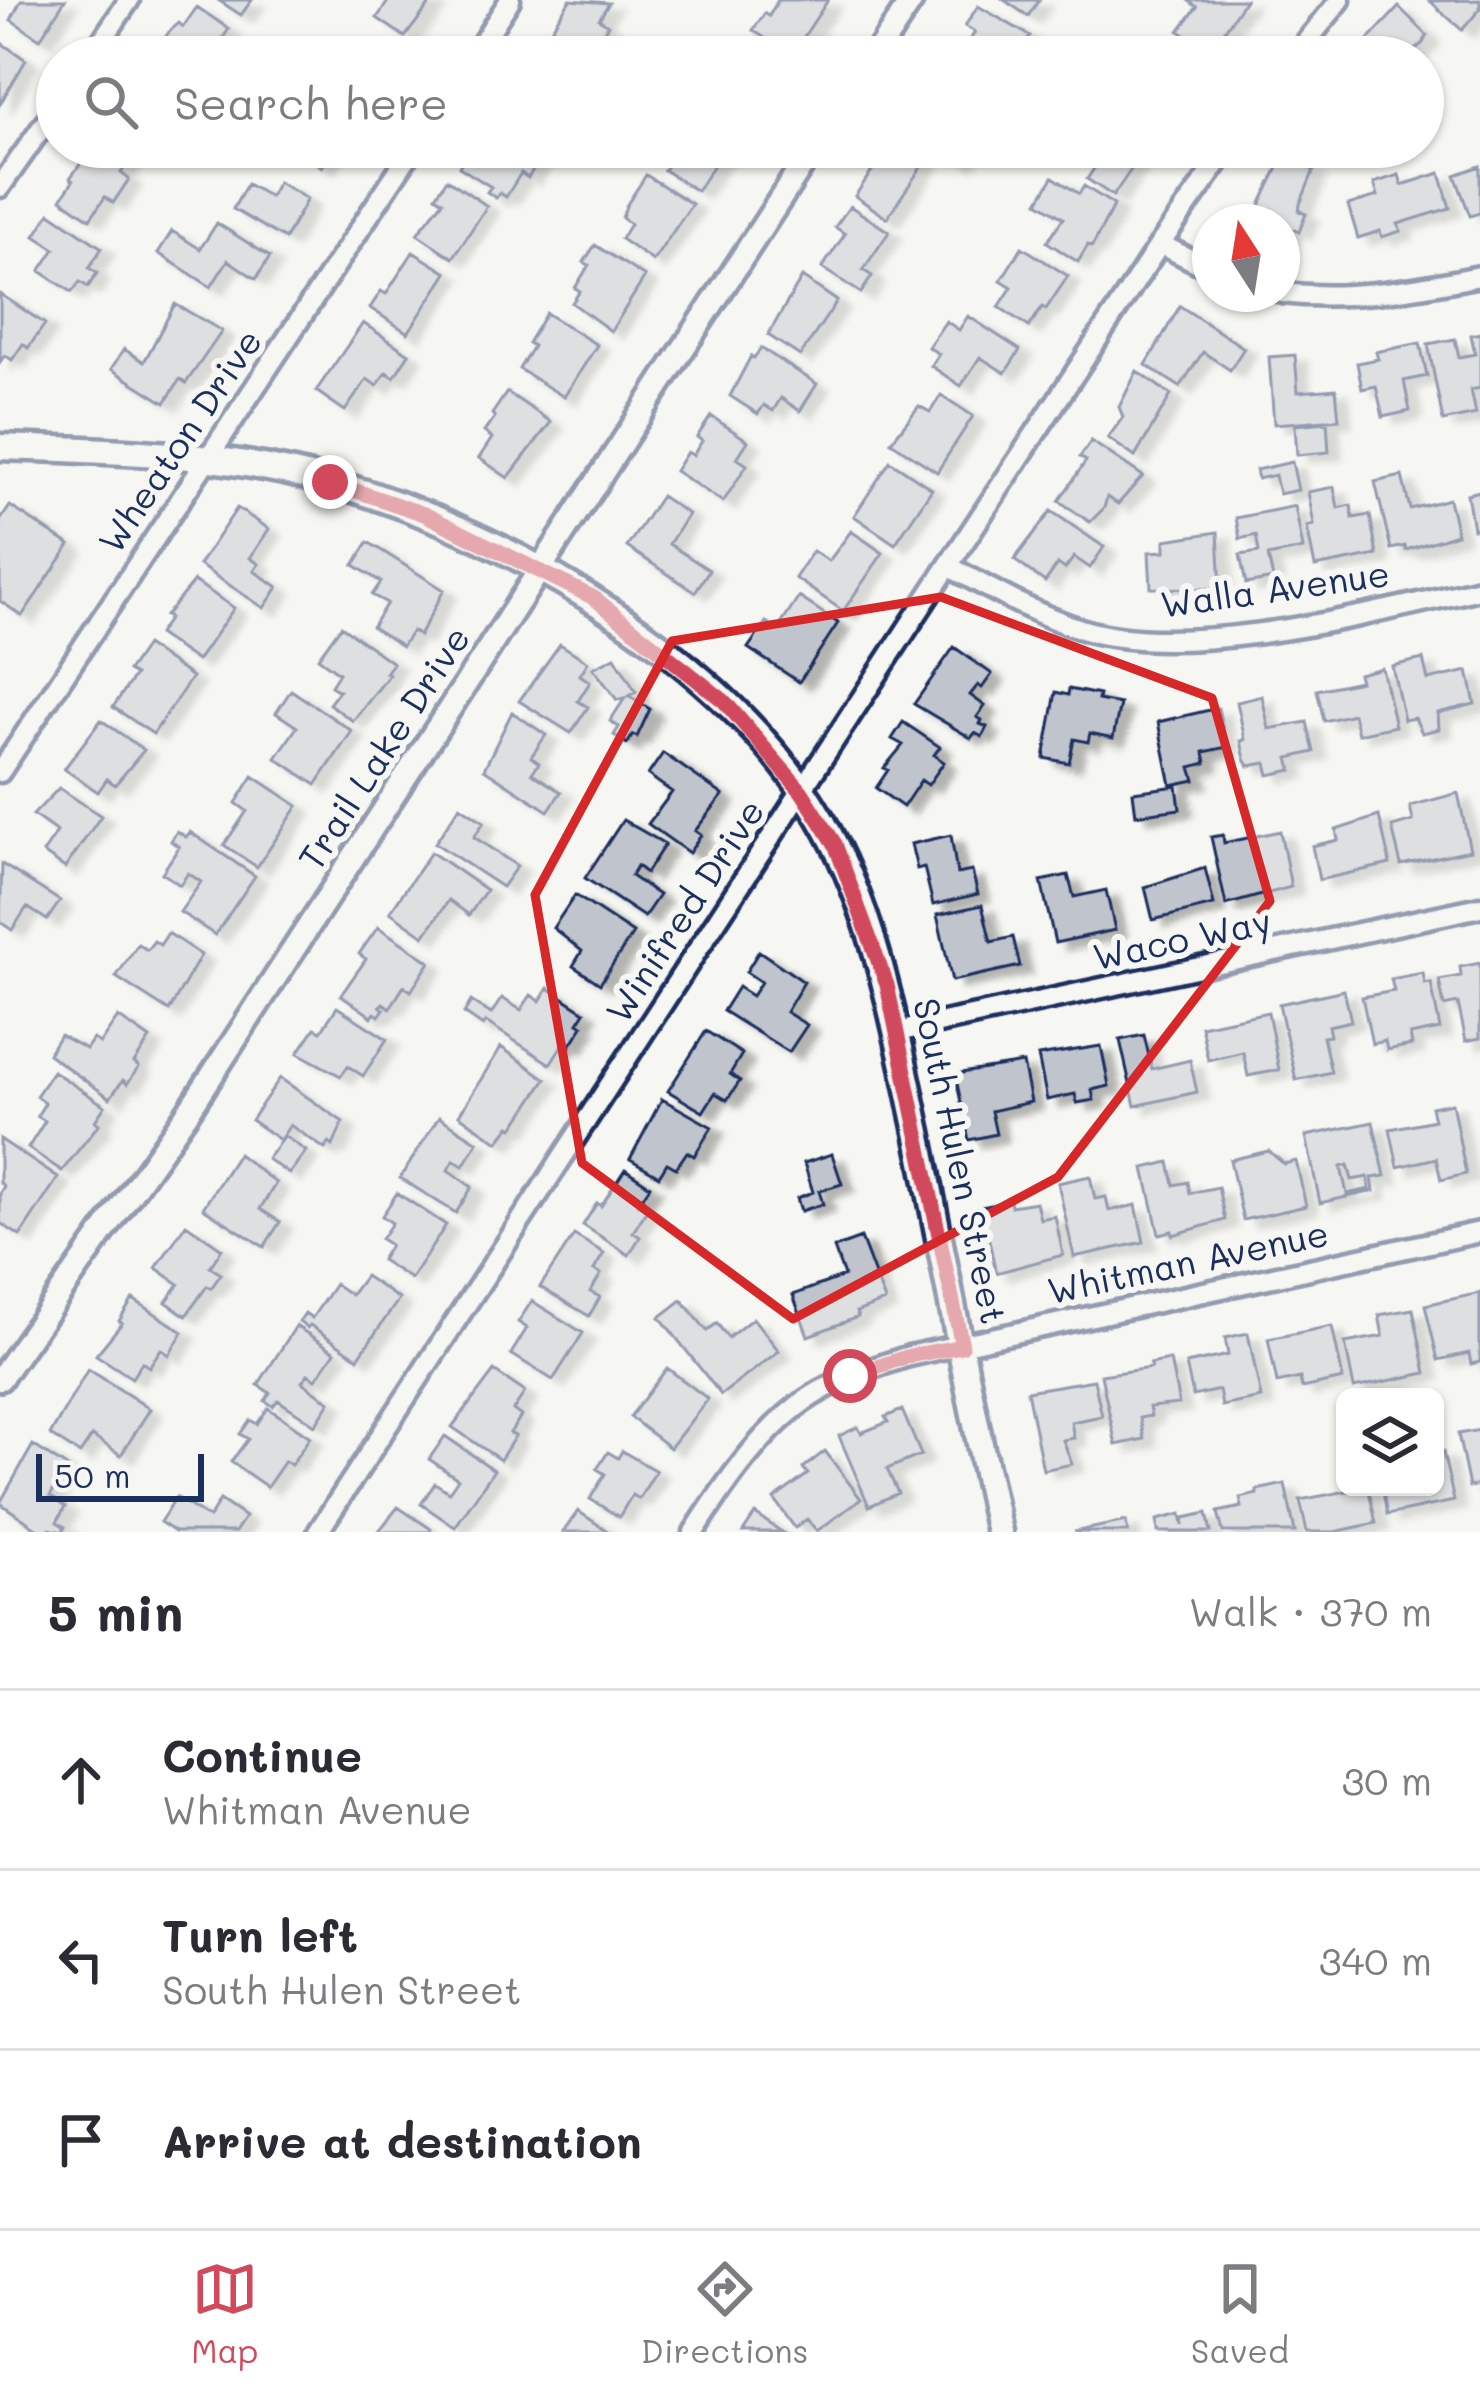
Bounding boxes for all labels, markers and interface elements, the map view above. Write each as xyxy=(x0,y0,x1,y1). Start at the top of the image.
search box xyxy=(36,36,1444,168)
icon: search xyxy=(78,69,144,135)
text: Search here xyxy=(174,73,448,131)
north arrow xyxy=(1192,204,1300,312)
street label: Wheaton Drive xyxy=(86,319,271,561)
route end xyxy=(303,455,357,509)
street label: Walla Avenue xyxy=(1157,548,1392,627)
street label: Trail Lake Drive xyxy=(286,616,479,878)
street label: Winifred Drive xyxy=(594,789,774,1031)
street label: Waco Way xyxy=(1088,896,1275,980)
street label: South Hulen Street xyxy=(904,994,1019,1328)
street label: Whitman Avenue xyxy=(1043,1208,1332,1313)
route start xyxy=(823,1349,877,1403)
map controls xyxy=(1336,1388,1444,1496)
button: layers xyxy=(1336,1388,1444,1496)
scale bar xyxy=(36,1448,204,1501)
text: 50 m xyxy=(54,1453,130,1496)
text: 5 min xyxy=(48,1577,183,1644)
text: Walk · 370 m xyxy=(1189,1585,1432,1636)
text: Continue xyxy=(162,1725,362,1783)
icon: ahead xyxy=(48,1747,114,1813)
text: 30 m xyxy=(1342,1754,1432,1805)
text: Whitman Avenue xyxy=(162,1783,472,1834)
text: Turn left xyxy=(162,1905,358,1963)
icon: left xyxy=(48,1927,114,1993)
text: 340 m xyxy=(1319,1934,1432,1985)
text: South Hulen Street xyxy=(162,1963,521,2014)
icon: arrive xyxy=(48,2107,114,2173)
text: Arrive at destination xyxy=(162,2111,642,2169)
tab: Map xyxy=(191,2256,258,2371)
tab: Directions xyxy=(641,2256,808,2371)
tab: Saved xyxy=(1191,2256,1289,2371)

